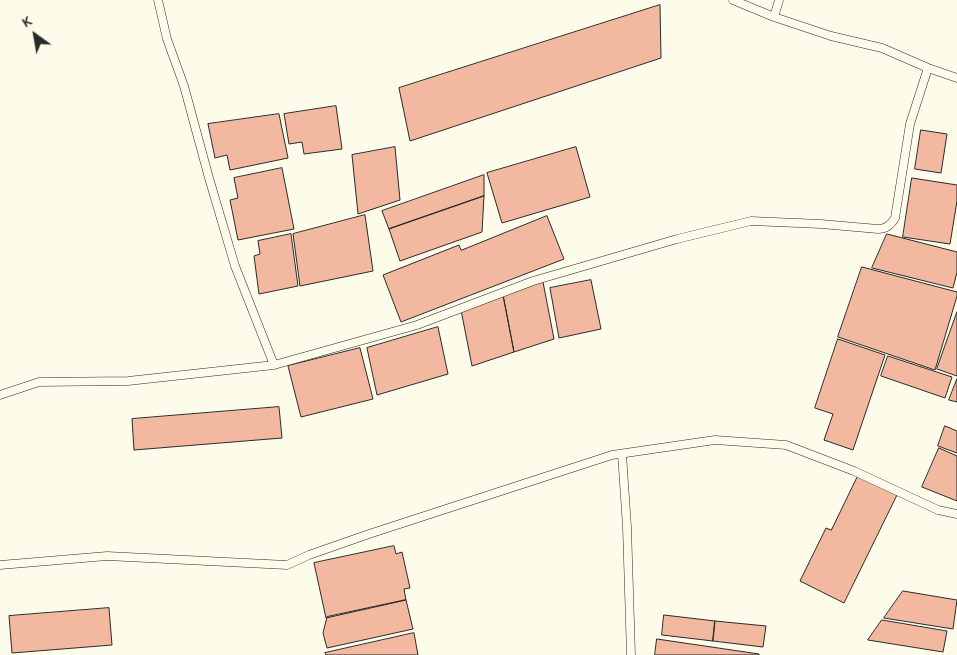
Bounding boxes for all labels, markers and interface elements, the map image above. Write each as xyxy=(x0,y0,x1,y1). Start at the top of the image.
north arrow xyxy=(10,10,60,60)
text: K xyxy=(18,12,35,31)

